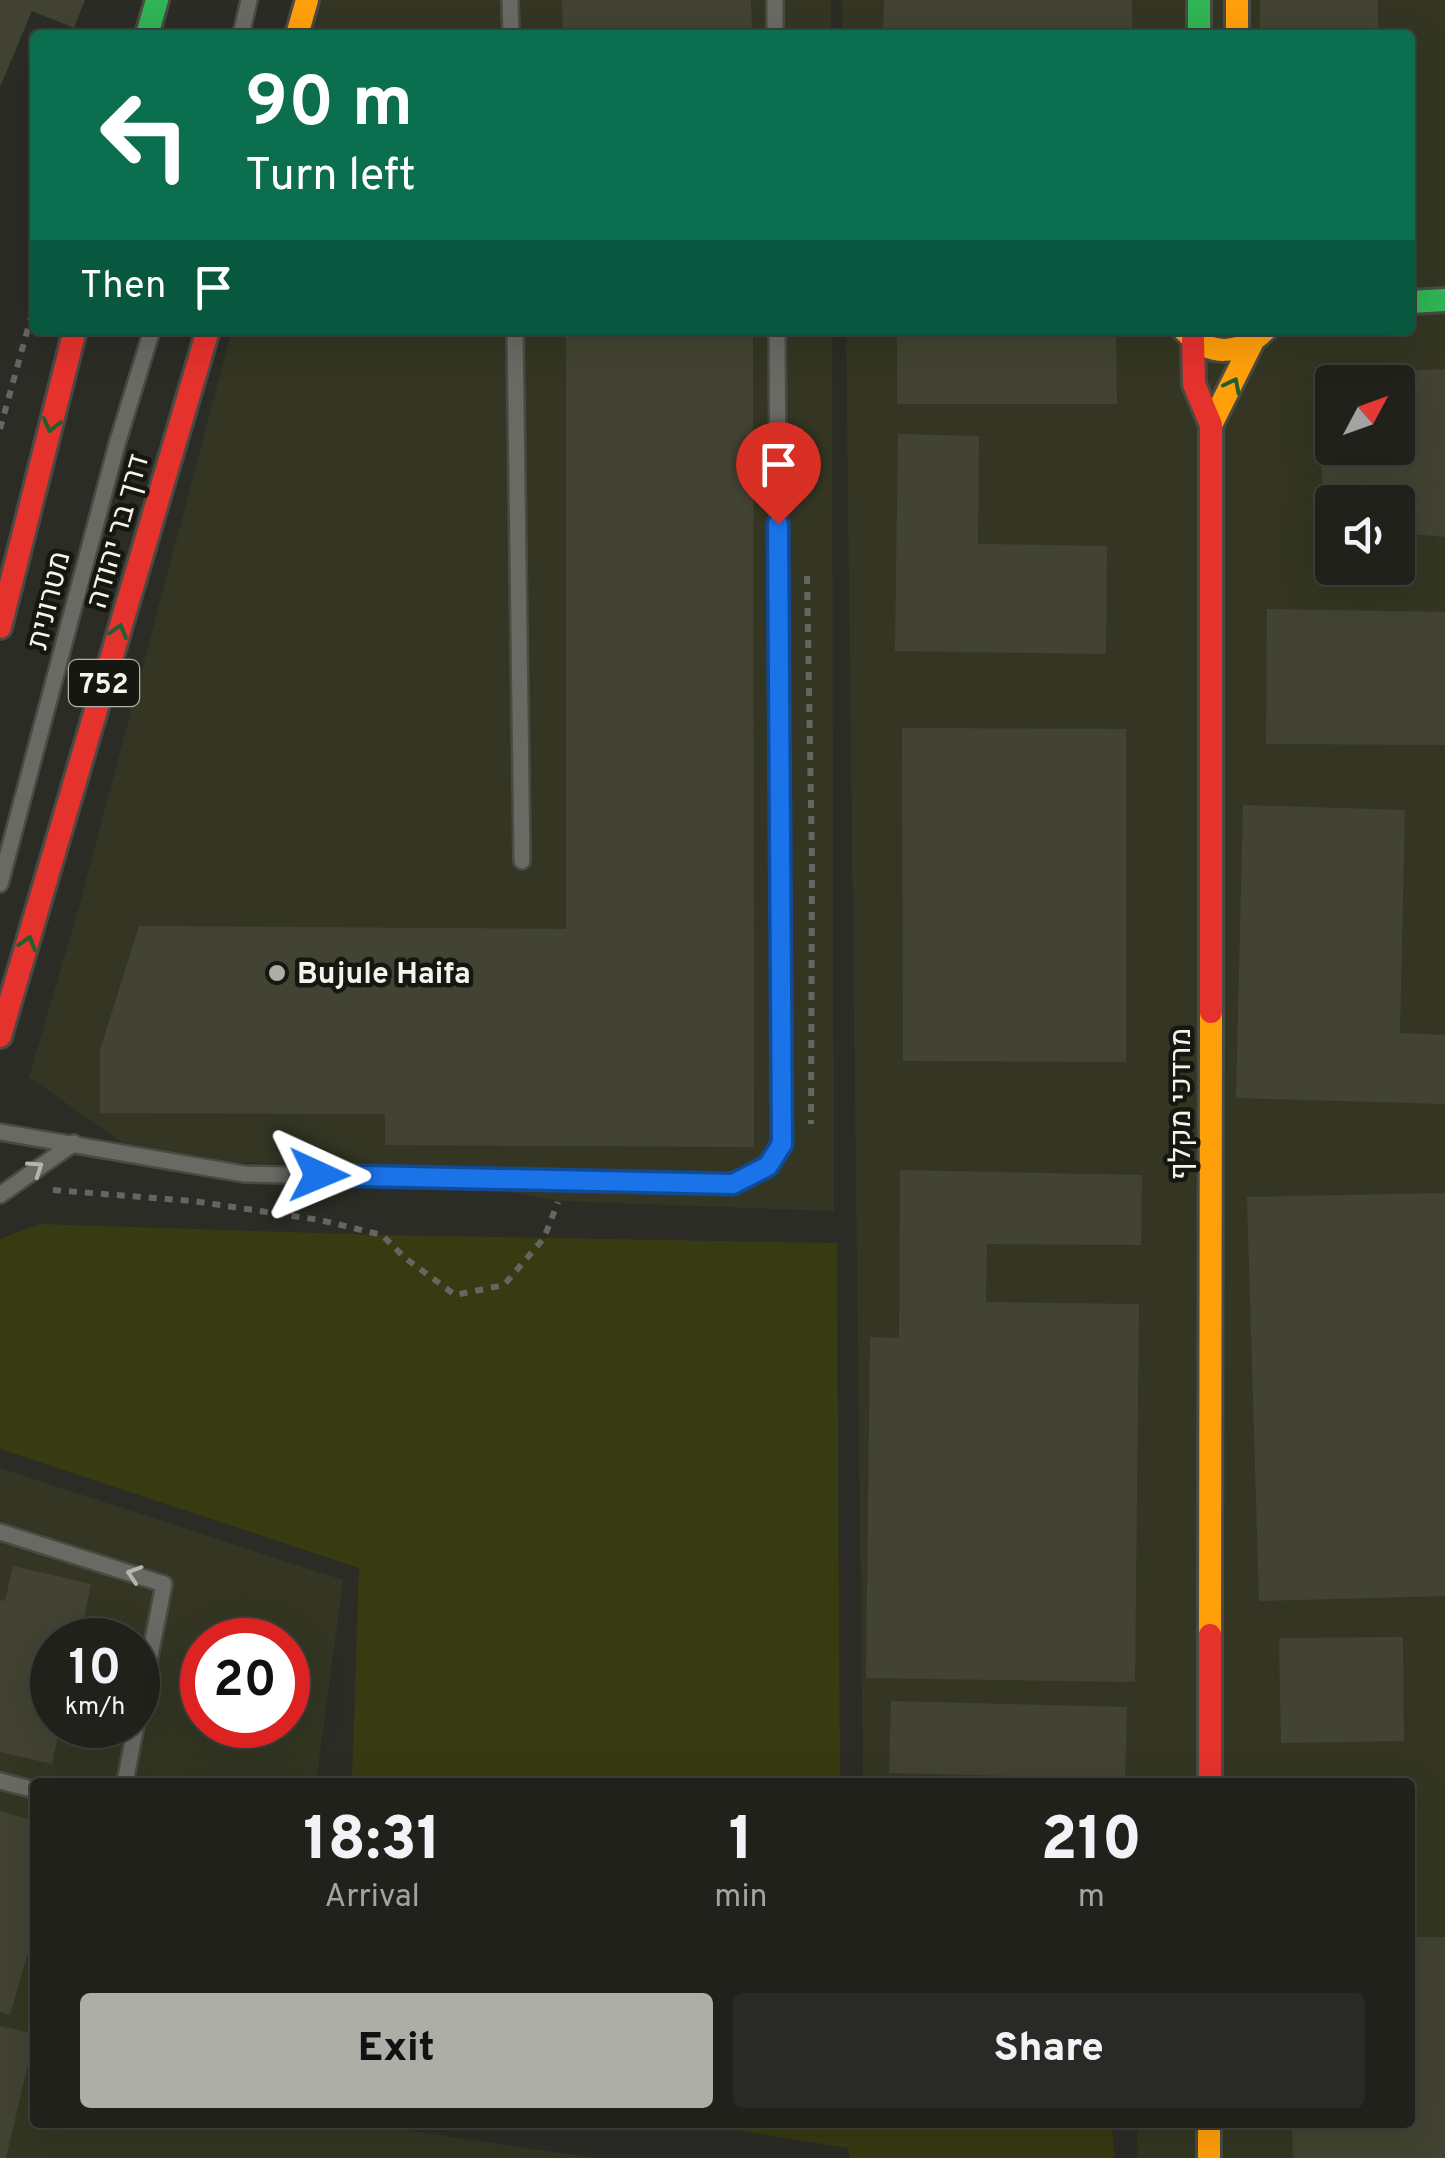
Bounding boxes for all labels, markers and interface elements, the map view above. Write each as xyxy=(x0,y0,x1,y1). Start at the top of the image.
text: 90 m xyxy=(245,62,413,151)
icon: left xyxy=(80,70,210,200)
text: Turn left xyxy=(245,149,416,206)
icon: arrive xyxy=(186,260,241,315)
text: Then xyxy=(80,263,166,312)
north arrow xyxy=(1315,365,1415,465)
map controls xyxy=(1315,365,1415,585)
one-way arrow xyxy=(1221,378,1240,396)
one-way arrow xyxy=(42,416,63,433)
pin xyxy=(736,422,821,525)
icon: arrive xyxy=(751,437,806,492)
street label: דרך בר יהודה xyxy=(80,450,159,613)
button: sound xyxy=(1315,485,1415,585)
street label: מטרונית xyxy=(20,548,80,653)
one-way arrow xyxy=(107,623,128,640)
road number: 752 xyxy=(69,660,139,706)
one-way arrow xyxy=(16,935,37,952)
place label: Bujule Haifa xyxy=(297,957,471,994)
marker: Bujule Haifa xyxy=(266,962,288,984)
street label: מרדכי מקלף xyxy=(1164,1028,1201,1180)
position arrow xyxy=(267,1123,371,1227)
one-way arrow xyxy=(25,1162,44,1180)
one-way arrow xyxy=(126,1566,143,1586)
speed limit sign: 20 xyxy=(180,1618,310,1748)
text: 10 xyxy=(69,1639,121,1702)
text: km/h xyxy=(65,1692,125,1724)
text: 18:31 xyxy=(303,1805,441,1881)
text: 1 xyxy=(729,1805,753,1881)
text: 210 xyxy=(1041,1805,1142,1881)
text: Arrival xyxy=(324,1878,420,1918)
text: min xyxy=(714,1878,768,1918)
text: m xyxy=(1078,1878,1105,1918)
button: Exit xyxy=(80,1993,713,2108)
button: Share xyxy=(733,1993,1365,2108)

